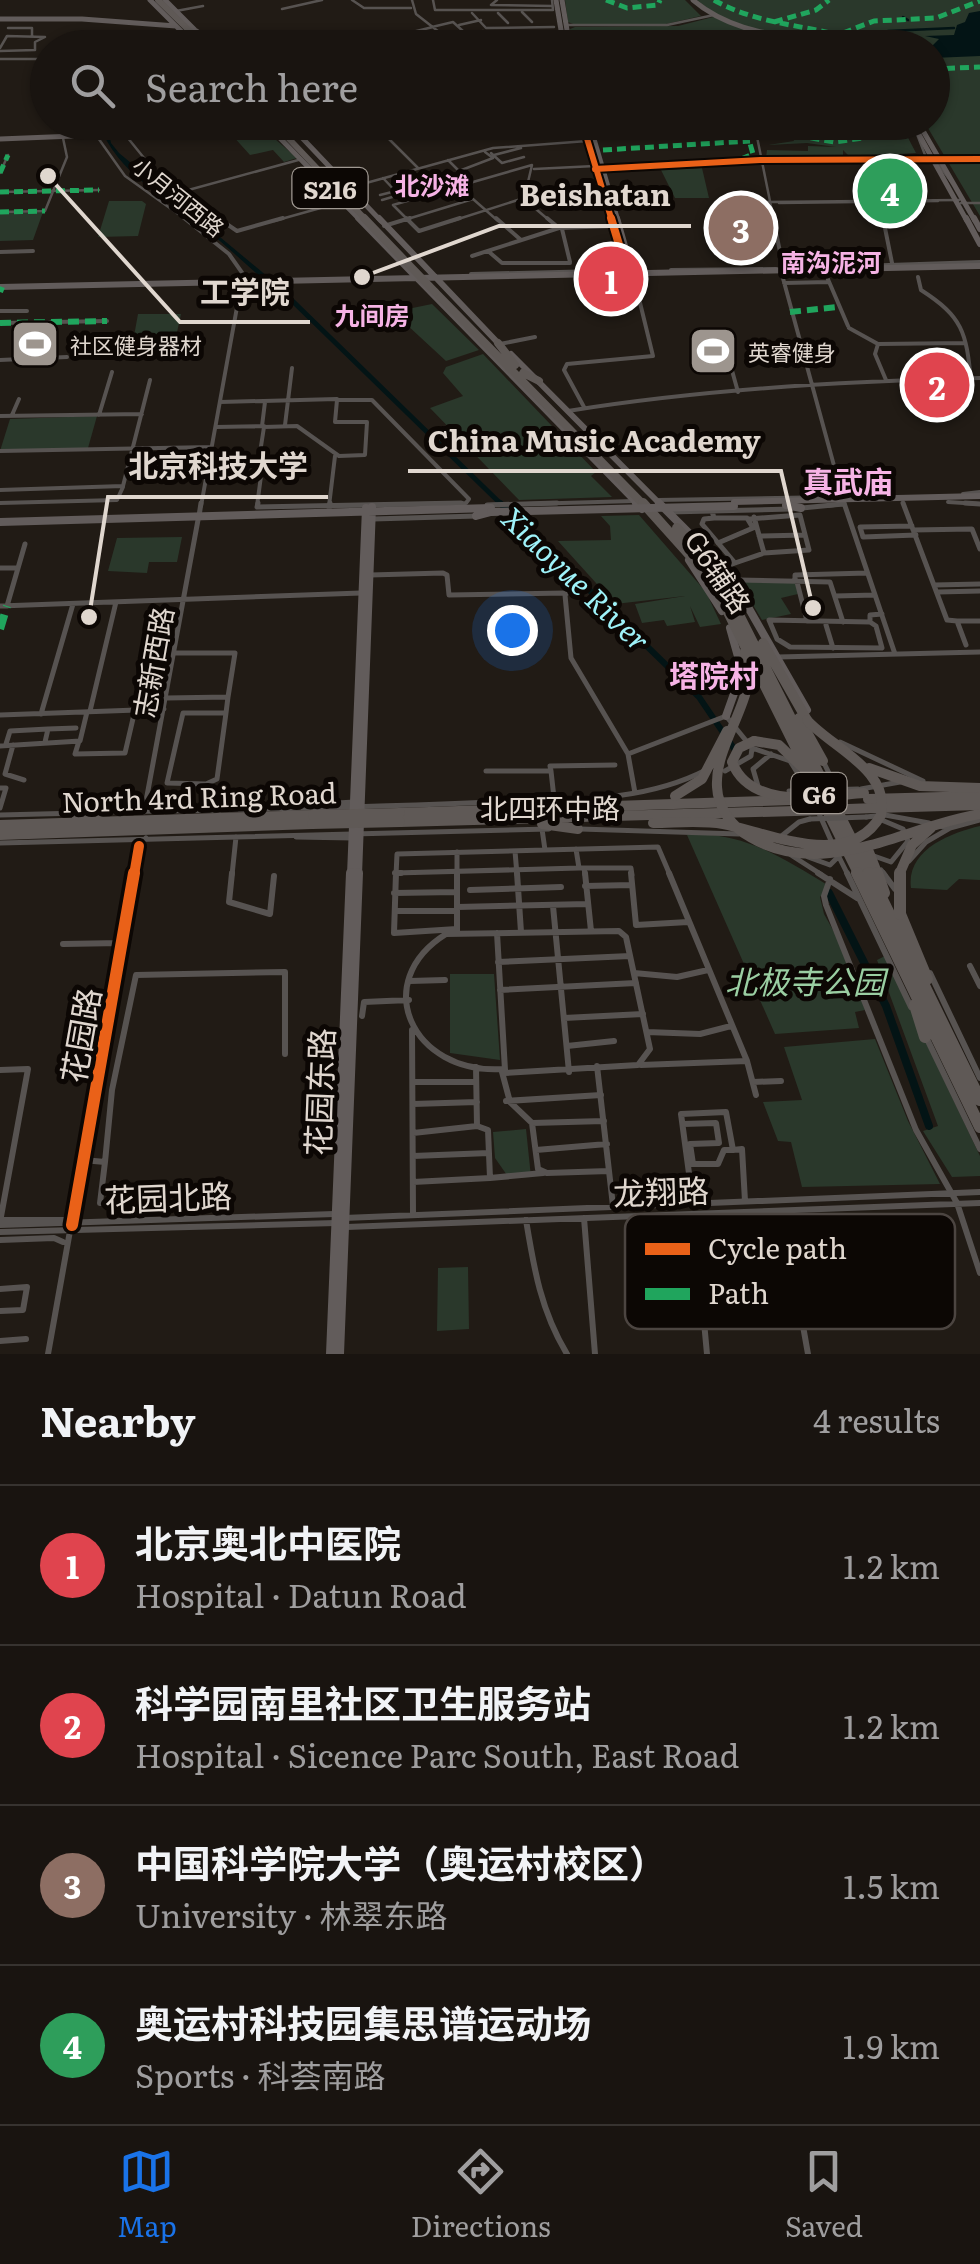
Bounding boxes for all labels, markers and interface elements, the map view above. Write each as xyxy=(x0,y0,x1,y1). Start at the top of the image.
search box xyxy=(30,30,950,140)
text: Search here xyxy=(145,57,358,114)
icon: search xyxy=(65,58,120,113)
street label: 小月河西路 xyxy=(126,149,232,243)
pin: 4 xyxy=(858,154,922,228)
district label: 北沙滩 xyxy=(394,166,470,203)
callout: Beishatan xyxy=(499,166,691,226)
road number: S216 xyxy=(292,168,368,208)
text: Beishatan xyxy=(519,171,671,215)
pin: 3 xyxy=(708,190,774,266)
pin: 1 xyxy=(578,242,644,316)
district label: 南沟泥河 xyxy=(781,243,881,280)
callout: 工学院 xyxy=(180,262,310,322)
text: 工学院 xyxy=(200,268,290,312)
district label: 九间房 xyxy=(334,296,410,333)
sports icon: 社区健身器材 xyxy=(9,318,61,370)
sports icon: 英睿健身 xyxy=(687,325,739,377)
place label: 社区健身器材 xyxy=(70,328,202,361)
place label: 英睿健身 xyxy=(748,335,836,368)
pin: 2 xyxy=(904,348,970,422)
callout: China Music Academy xyxy=(408,411,781,471)
text: China Music Academy xyxy=(427,417,761,461)
callout: 北京科技大学 xyxy=(108,437,328,497)
text: 北京科技大学 xyxy=(128,442,308,486)
district label: 真武庙 xyxy=(803,458,893,502)
water label: Xiaoyue River xyxy=(493,496,661,660)
street label: G6辅路 xyxy=(676,521,762,621)
street label: 志新西路 xyxy=(122,603,182,721)
your location xyxy=(487,605,538,656)
district label: 塔院村 xyxy=(669,652,759,696)
street label: North 4rd Ring Road xyxy=(61,770,337,822)
road number: G6 xyxy=(792,773,846,813)
street label: 北四环中路 xyxy=(480,786,620,828)
park label: 北极寺公园 xyxy=(725,956,889,1004)
street label: 花园路 xyxy=(47,984,111,1086)
street label: 花园东路 xyxy=(292,1027,344,1157)
street label: 龙翔路 xyxy=(612,1164,710,1216)
street label: 花园北路 xyxy=(103,1170,233,1222)
legend xyxy=(625,1214,955,1329)
text: Cycle path xyxy=(708,1226,847,1268)
text: Path xyxy=(708,1271,769,1313)
text: Nearby xyxy=(40,1388,196,1450)
text: 4 results xyxy=(813,1395,940,1443)
text: 北京奥北中医院 xyxy=(135,1513,401,1570)
text: 1 xyxy=(66,1541,79,1589)
text: 1.2 km xyxy=(843,1541,940,1589)
text: Hospital · Datun Road xyxy=(135,1570,467,1618)
text: 科学园南里社区卫生服务站 xyxy=(135,1673,591,1730)
text: 2 xyxy=(64,1701,81,1749)
text: 1.2 km xyxy=(843,1701,940,1749)
text: Hospital · Sicence Parc South, East Road xyxy=(135,1730,739,1778)
text: 中国科学院大学（奥运村校区） xyxy=(135,1833,667,1890)
text: 3 xyxy=(64,1861,81,1909)
text: 1.5 km xyxy=(843,1861,940,1909)
text: University · 林翠东路 xyxy=(135,1890,448,1938)
text: 奥运村科技园集思谱运动场 xyxy=(135,1993,591,2050)
text: 4 xyxy=(63,2021,82,2069)
text: 1.9 km xyxy=(843,2021,940,2069)
text: Sports · 科荟南路 xyxy=(135,2050,386,2098)
tab: Map xyxy=(117,2144,177,2246)
tab: Directions xyxy=(411,2144,551,2246)
tab: Saved xyxy=(785,2144,863,2246)

